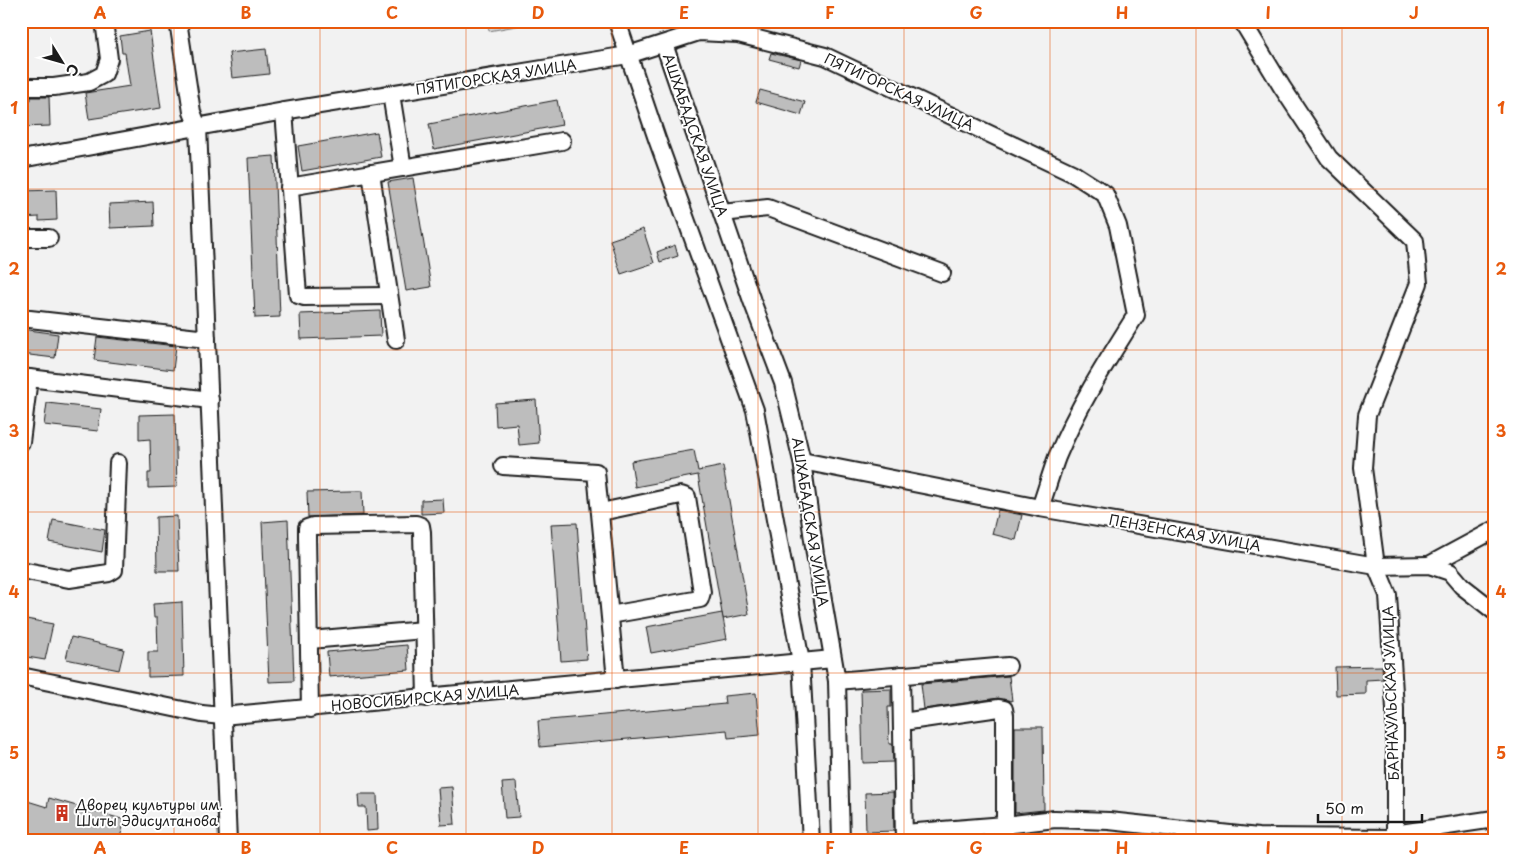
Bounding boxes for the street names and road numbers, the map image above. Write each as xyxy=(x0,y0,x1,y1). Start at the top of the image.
street label: ПЯТИГОРСКАЯ УЛИЦА xyxy=(821,48,978,136)
street label: АШХАБАДСКАЯ УЛИЦА xyxy=(658,50,733,219)
street label: ПЯТИГОРСКАЯ УЛИЦА xyxy=(414,53,578,100)
street label: АШХАБАДСКАЯ УЛИЦА xyxy=(787,436,834,608)
street label: ПЕНЗЕНСКАЯ УЛИЦА xyxy=(1107,509,1263,556)
street label: БАРНАУЛЬСКАЯ УЛИЦА xyxy=(1377,605,1404,781)
street label: НОВОСИБИРСКАЯ УЛИЦА xyxy=(330,679,520,716)

